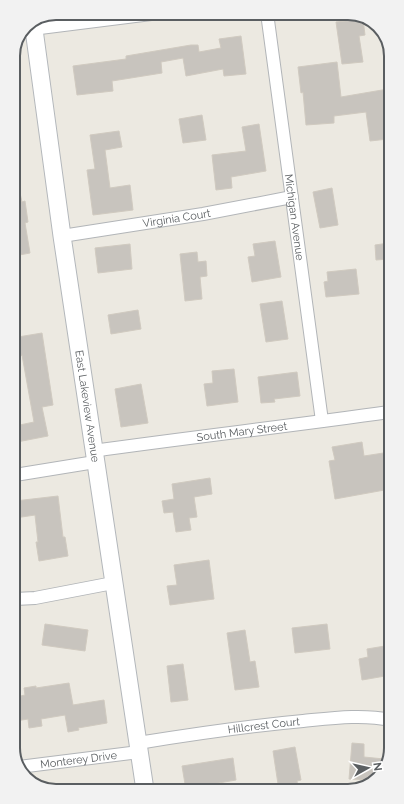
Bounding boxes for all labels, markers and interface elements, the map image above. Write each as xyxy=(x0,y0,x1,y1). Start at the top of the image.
street label: Michigan Avenue xyxy=(282,173,307,262)
street label: Virginia Court xyxy=(142,206,212,230)
street label: East Lakeview Avenue xyxy=(73,349,102,464)
street label: South Mary Street xyxy=(196,419,288,444)
street label: Hillcrest Court xyxy=(227,715,301,736)
street label: Monterey Drive xyxy=(39,748,118,771)
north arrow xyxy=(348,748,388,788)
text: N xyxy=(370,762,384,772)

